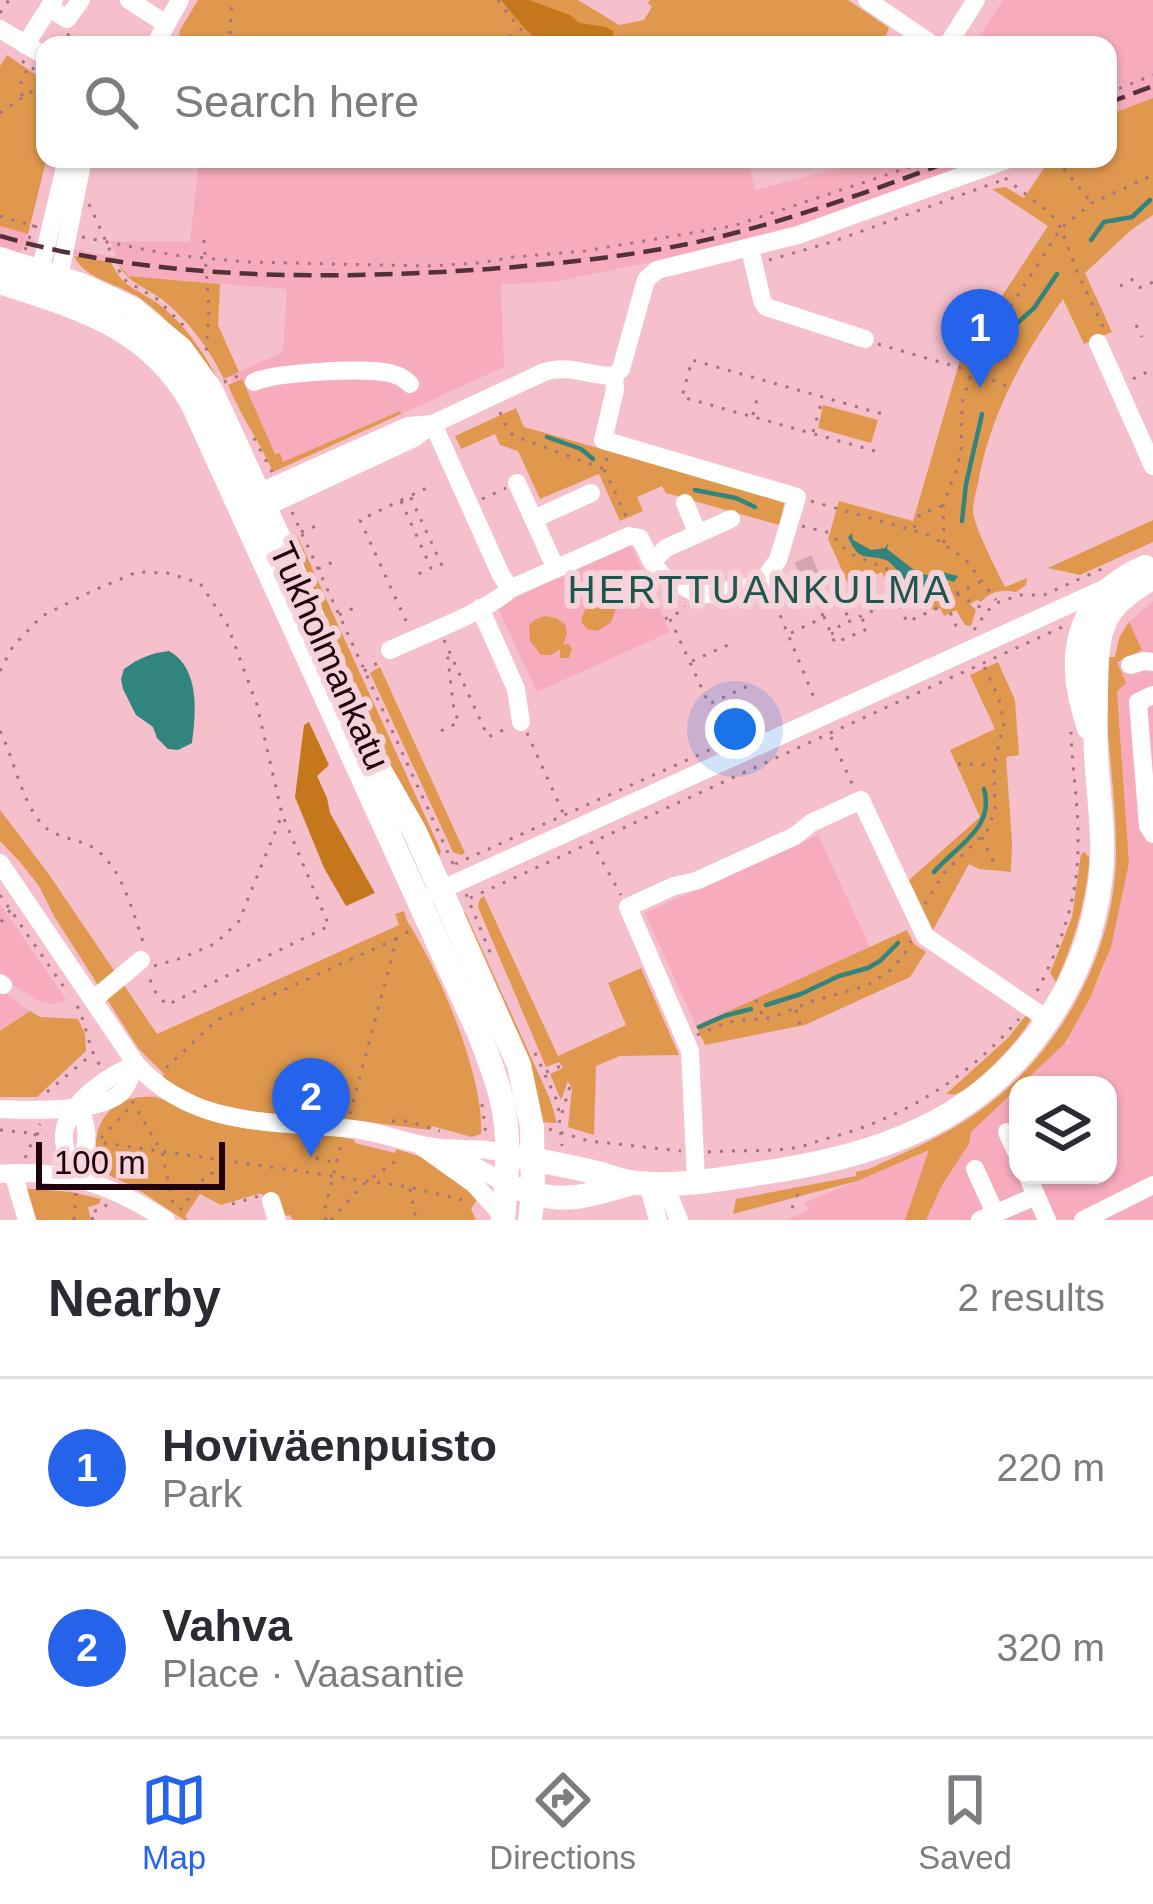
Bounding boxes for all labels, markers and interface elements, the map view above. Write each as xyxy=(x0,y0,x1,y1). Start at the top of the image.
search box xyxy=(36,36,1117,168)
icon: search xyxy=(78,69,144,135)
text: Search here xyxy=(174,76,419,127)
pin: 1 xyxy=(941,289,1019,388)
street label: Tukholmankatu xyxy=(261,536,399,776)
district label: HERTTUANKULMA xyxy=(568,568,953,611)
your location xyxy=(705,699,765,759)
pin: 2 xyxy=(272,1058,350,1157)
map controls xyxy=(1009,1076,1117,1184)
button: layers xyxy=(1009,1076,1117,1184)
scale bar xyxy=(36,1136,225,1189)
text: 100 m xyxy=(54,1144,146,1181)
text: Nearby xyxy=(48,1270,221,1327)
text: 2 results xyxy=(958,1276,1105,1319)
text: Hoviväenpuisto xyxy=(162,1420,497,1471)
text: 1 xyxy=(76,1446,98,1489)
text: 220 m xyxy=(997,1446,1105,1489)
text: Park xyxy=(162,1472,242,1515)
text: Vahva xyxy=(162,1600,292,1651)
text: 2 xyxy=(76,1626,98,1669)
text: 320 m xyxy=(997,1626,1105,1669)
text: Place · Vaasantie xyxy=(162,1652,465,1695)
tab: Map xyxy=(141,1767,207,1877)
tab: Directions xyxy=(489,1767,636,1877)
tab: Saved xyxy=(918,1767,1012,1877)

